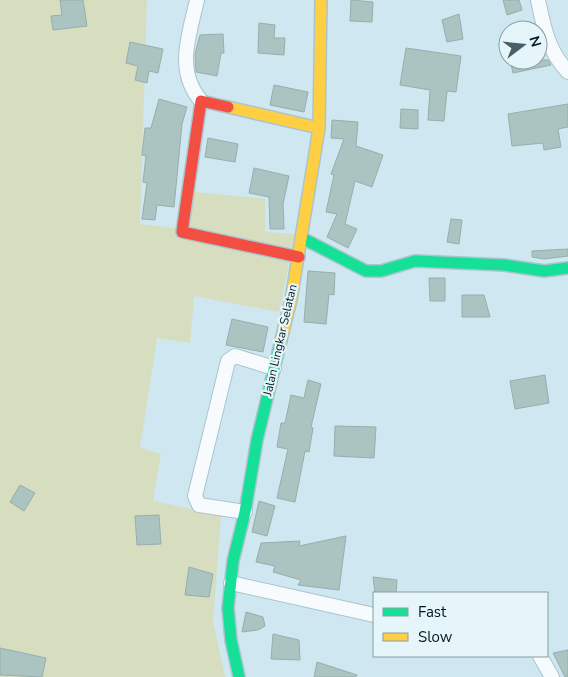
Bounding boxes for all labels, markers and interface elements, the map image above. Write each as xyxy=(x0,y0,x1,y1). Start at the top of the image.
north arrow xyxy=(498,20,548,70)
text: N xyxy=(524,34,546,49)
street label: Jalan Lingkar Selatan xyxy=(259,283,301,398)
legend xyxy=(373,592,548,657)
text: Fast xyxy=(418,602,447,622)
text: Slow xyxy=(418,627,453,647)

